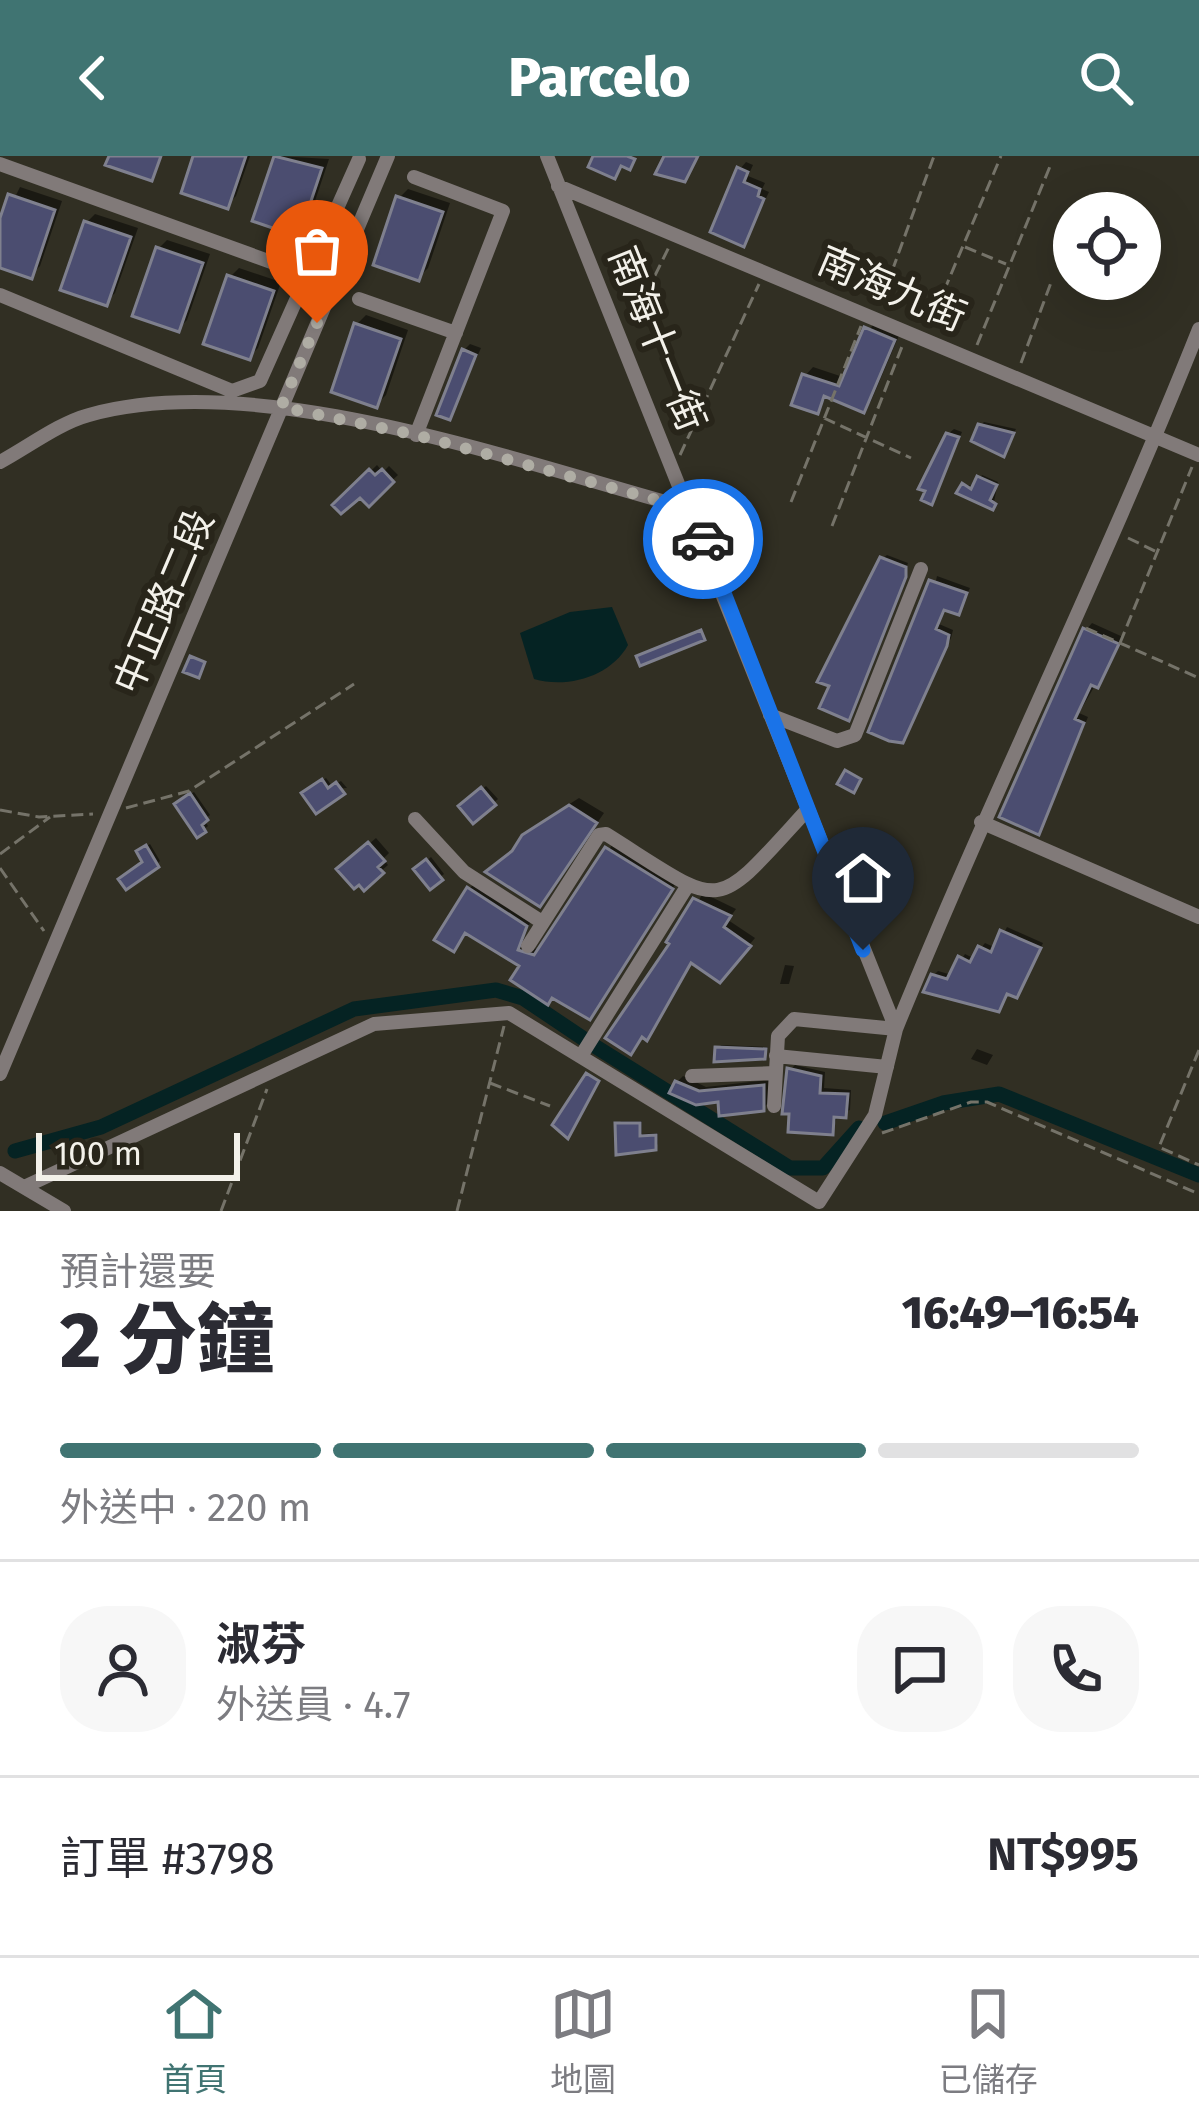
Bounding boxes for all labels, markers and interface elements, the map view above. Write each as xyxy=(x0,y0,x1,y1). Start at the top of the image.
icon: back xyxy=(60,45,126,111)
icon: search xyxy=(1073,45,1139,111)
text: Parcelo xyxy=(508,46,691,110)
map controls xyxy=(1053,192,1161,300)
button: locate xyxy=(1053,192,1161,300)
pin xyxy=(266,200,368,323)
icon: bag xyxy=(284,218,350,284)
street label: 南海九街 xyxy=(811,237,973,341)
street label: 南海十一街 xyxy=(599,240,715,438)
courier xyxy=(643,479,763,599)
street label: 中正路二段 xyxy=(105,503,223,701)
icon: car xyxy=(670,506,736,572)
pin xyxy=(812,827,914,950)
icon: home xyxy=(830,845,896,911)
scale bar xyxy=(36,1127,240,1180)
text: 100 m xyxy=(54,1134,142,1174)
text: 預計還要 xyxy=(60,1249,216,1295)
text: 16:49–16:54 xyxy=(902,1286,1139,1340)
text: 2 分鐘 xyxy=(60,1294,275,1388)
text: 外送中 · 220 m xyxy=(60,1485,311,1531)
button: person xyxy=(60,1606,186,1732)
button: chat xyxy=(857,1606,983,1732)
button: phone xyxy=(1013,1606,1139,1732)
text: 淑芬 xyxy=(216,1618,306,1672)
text: 外送員 · 4.7 xyxy=(216,1682,410,1728)
text: NT$995 xyxy=(987,1828,1139,1882)
text: 訂單 #3798 xyxy=(60,1832,275,1886)
tab: 首頁 xyxy=(161,1981,227,2101)
tab: 地圖 xyxy=(550,1981,616,2101)
tab: 已儲存 xyxy=(939,1981,1038,2101)

